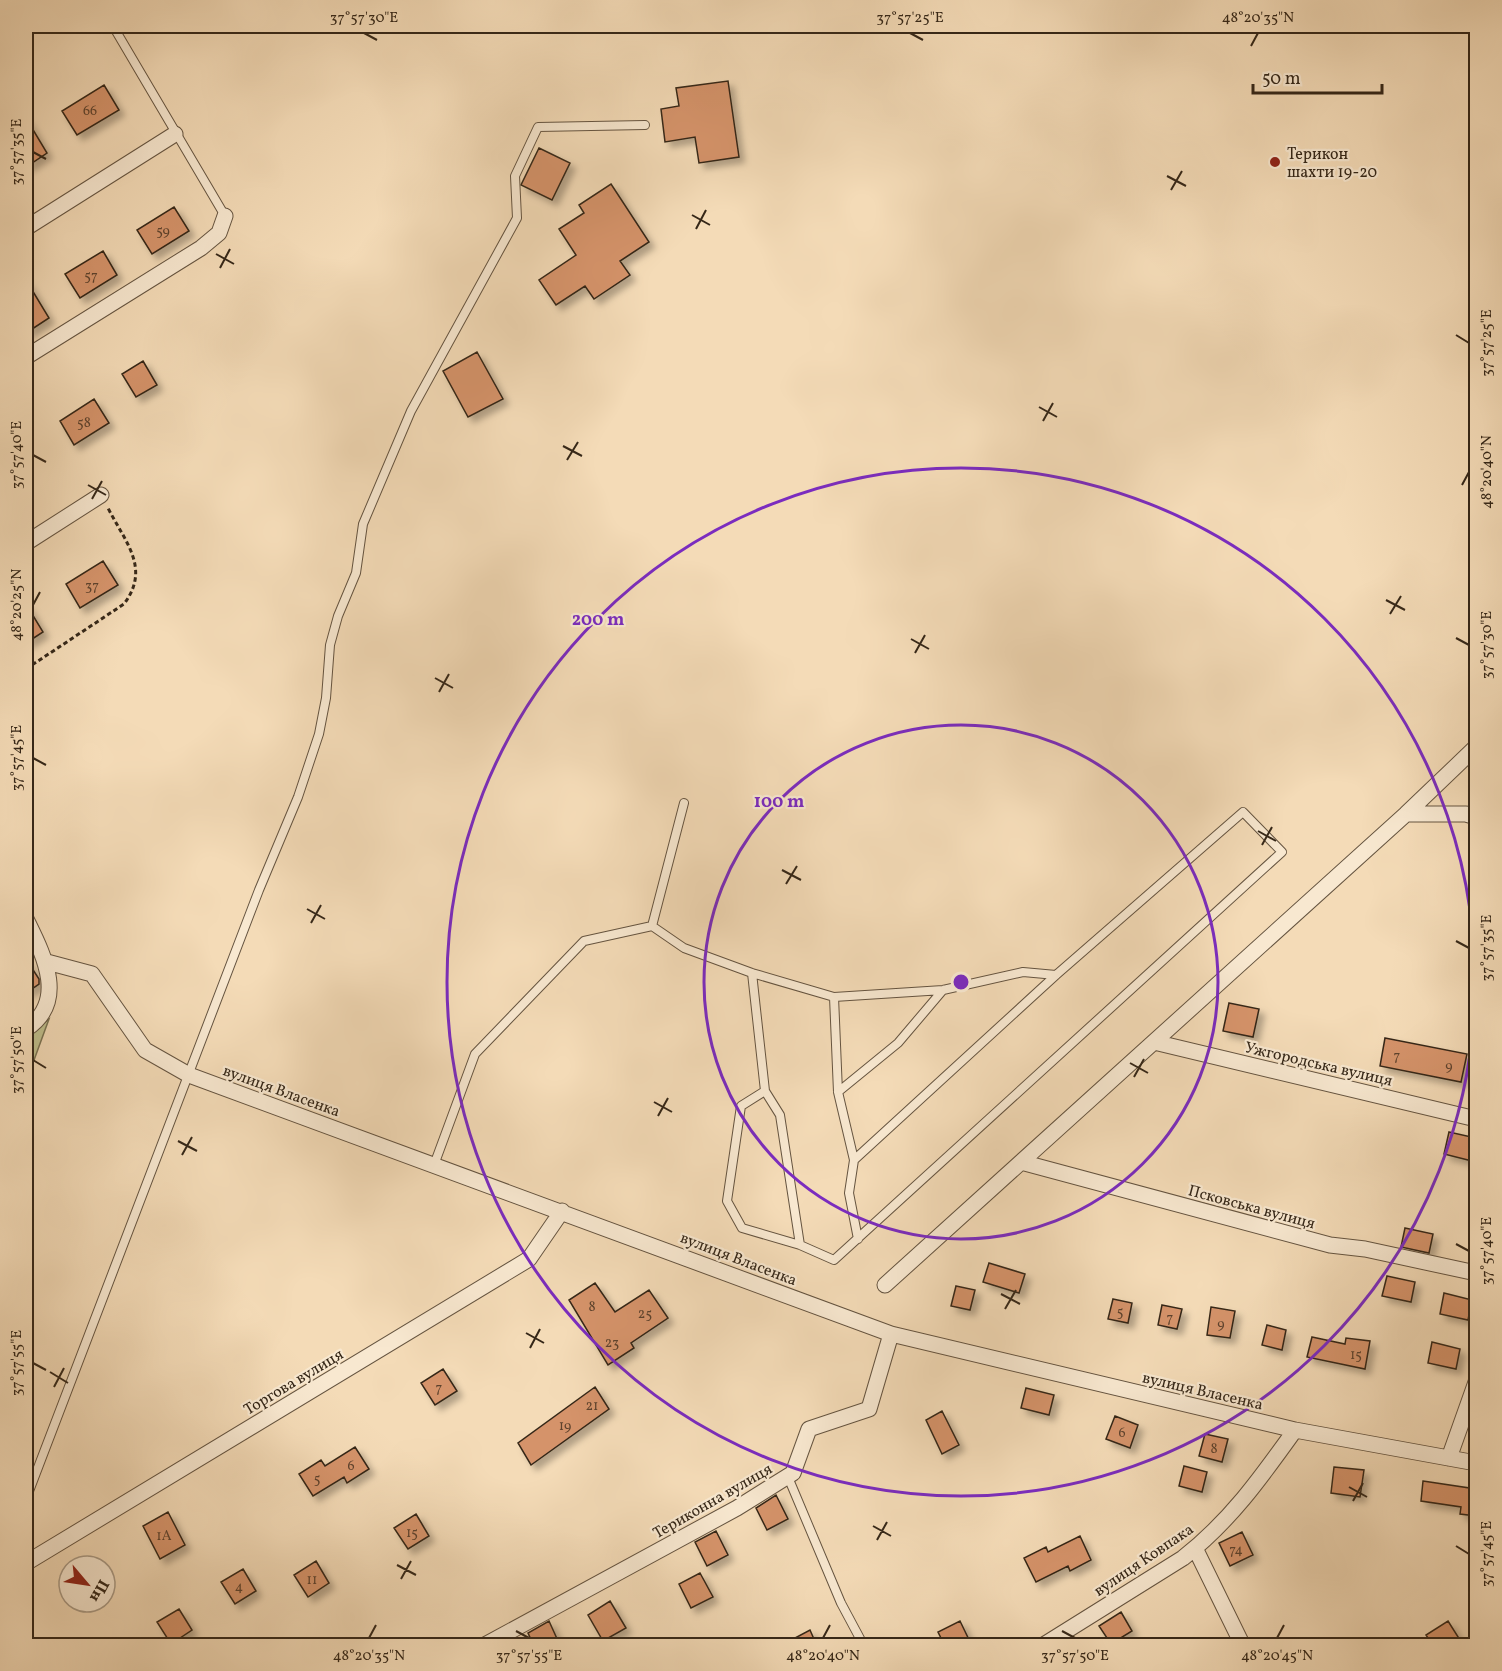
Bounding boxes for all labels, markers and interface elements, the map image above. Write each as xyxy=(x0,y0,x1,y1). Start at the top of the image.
text: 37°57'30"E xyxy=(330,8,398,29)
text: 37°57'25"E xyxy=(876,8,944,29)
text: 48°20'35"N xyxy=(1222,8,1294,29)
scale bar xyxy=(1253,57,1382,95)
text: 50 m xyxy=(1262,67,1301,92)
house number: 66 xyxy=(83,102,97,121)
text: 37°57'35"E xyxy=(7,118,28,186)
place label: Терикон шахти 19-20 xyxy=(1287,144,1377,184)
marker: Терикон шахти 19-20 xyxy=(1268,155,1282,169)
house number: 59 xyxy=(156,222,170,241)
house number: 57 xyxy=(84,267,98,286)
text: 37°57'25"E xyxy=(1477,309,1498,377)
house number: 58 xyxy=(77,414,91,433)
text: 37°57'40"E xyxy=(7,421,28,489)
text: 48°20'40"N xyxy=(1477,435,1498,509)
text: 48°20'25"N xyxy=(7,569,28,641)
house number: 37 xyxy=(85,577,99,596)
text: 200 m xyxy=(572,608,624,633)
text: 37°57'30"E xyxy=(1477,611,1498,679)
text: 37°57'45"E xyxy=(7,725,28,791)
text: 100 m xyxy=(754,790,804,815)
text: 37°57'35"E xyxy=(1477,914,1498,982)
centre of rings xyxy=(951,972,971,992)
text: 37°57'50"E xyxy=(7,1026,28,1094)
street label: Ужгородська вулиця xyxy=(1242,1037,1395,1093)
house number: 7 xyxy=(1394,1047,1401,1066)
house number: 9 xyxy=(1445,1057,1453,1076)
street label: вулиця Власенка xyxy=(220,1060,343,1123)
street label: Псковська вулиця xyxy=(1185,1180,1318,1236)
text: 37°57'40"E xyxy=(1477,1217,1498,1285)
street label: вулиця Власенка xyxy=(677,1228,800,1292)
house number: 8 xyxy=(588,1298,596,1317)
house number: 5 xyxy=(1117,1303,1123,1322)
house number: 25 xyxy=(638,1305,652,1324)
house number: 7 xyxy=(1167,1309,1174,1328)
house number: 9 xyxy=(1217,1315,1225,1334)
text: 37°57'55"E xyxy=(7,1330,28,1396)
house number: 23 xyxy=(605,1334,619,1353)
street label: Торгова вулиця xyxy=(240,1344,348,1421)
house number: 15 xyxy=(1350,1346,1362,1365)
street label: вулиця Власенка xyxy=(1140,1367,1265,1417)
house number: 7 xyxy=(436,1379,443,1398)
house number: 21 xyxy=(586,1397,598,1416)
house number: 19 xyxy=(559,1417,571,1436)
house number: 6 xyxy=(1118,1424,1126,1443)
house number: 8 xyxy=(1210,1440,1218,1459)
house number: 6 xyxy=(347,1457,355,1476)
street label: Териконна вулиця xyxy=(649,1459,777,1545)
house number: 5 xyxy=(314,1470,320,1489)
street label: вулиця Ковпака xyxy=(1090,1519,1198,1602)
text: 37°57'45"E xyxy=(1477,1521,1498,1587)
house number: 15 xyxy=(406,1524,418,1543)
house number: 1А xyxy=(156,1527,172,1546)
house number: 74 xyxy=(1229,1541,1243,1560)
north arrow xyxy=(57,1554,117,1614)
house number: 11 xyxy=(307,1571,317,1590)
text: Пн xyxy=(83,1575,114,1606)
house number: 4 xyxy=(235,1578,243,1597)
text: 48°20'35"N xyxy=(333,1646,405,1667)
text: 37°57'55"E xyxy=(496,1646,562,1667)
text: 48°20'40"N xyxy=(786,1646,860,1667)
text: 37°57'50"E xyxy=(1041,1646,1109,1667)
text: 48°20'45"N xyxy=(1241,1646,1313,1667)

